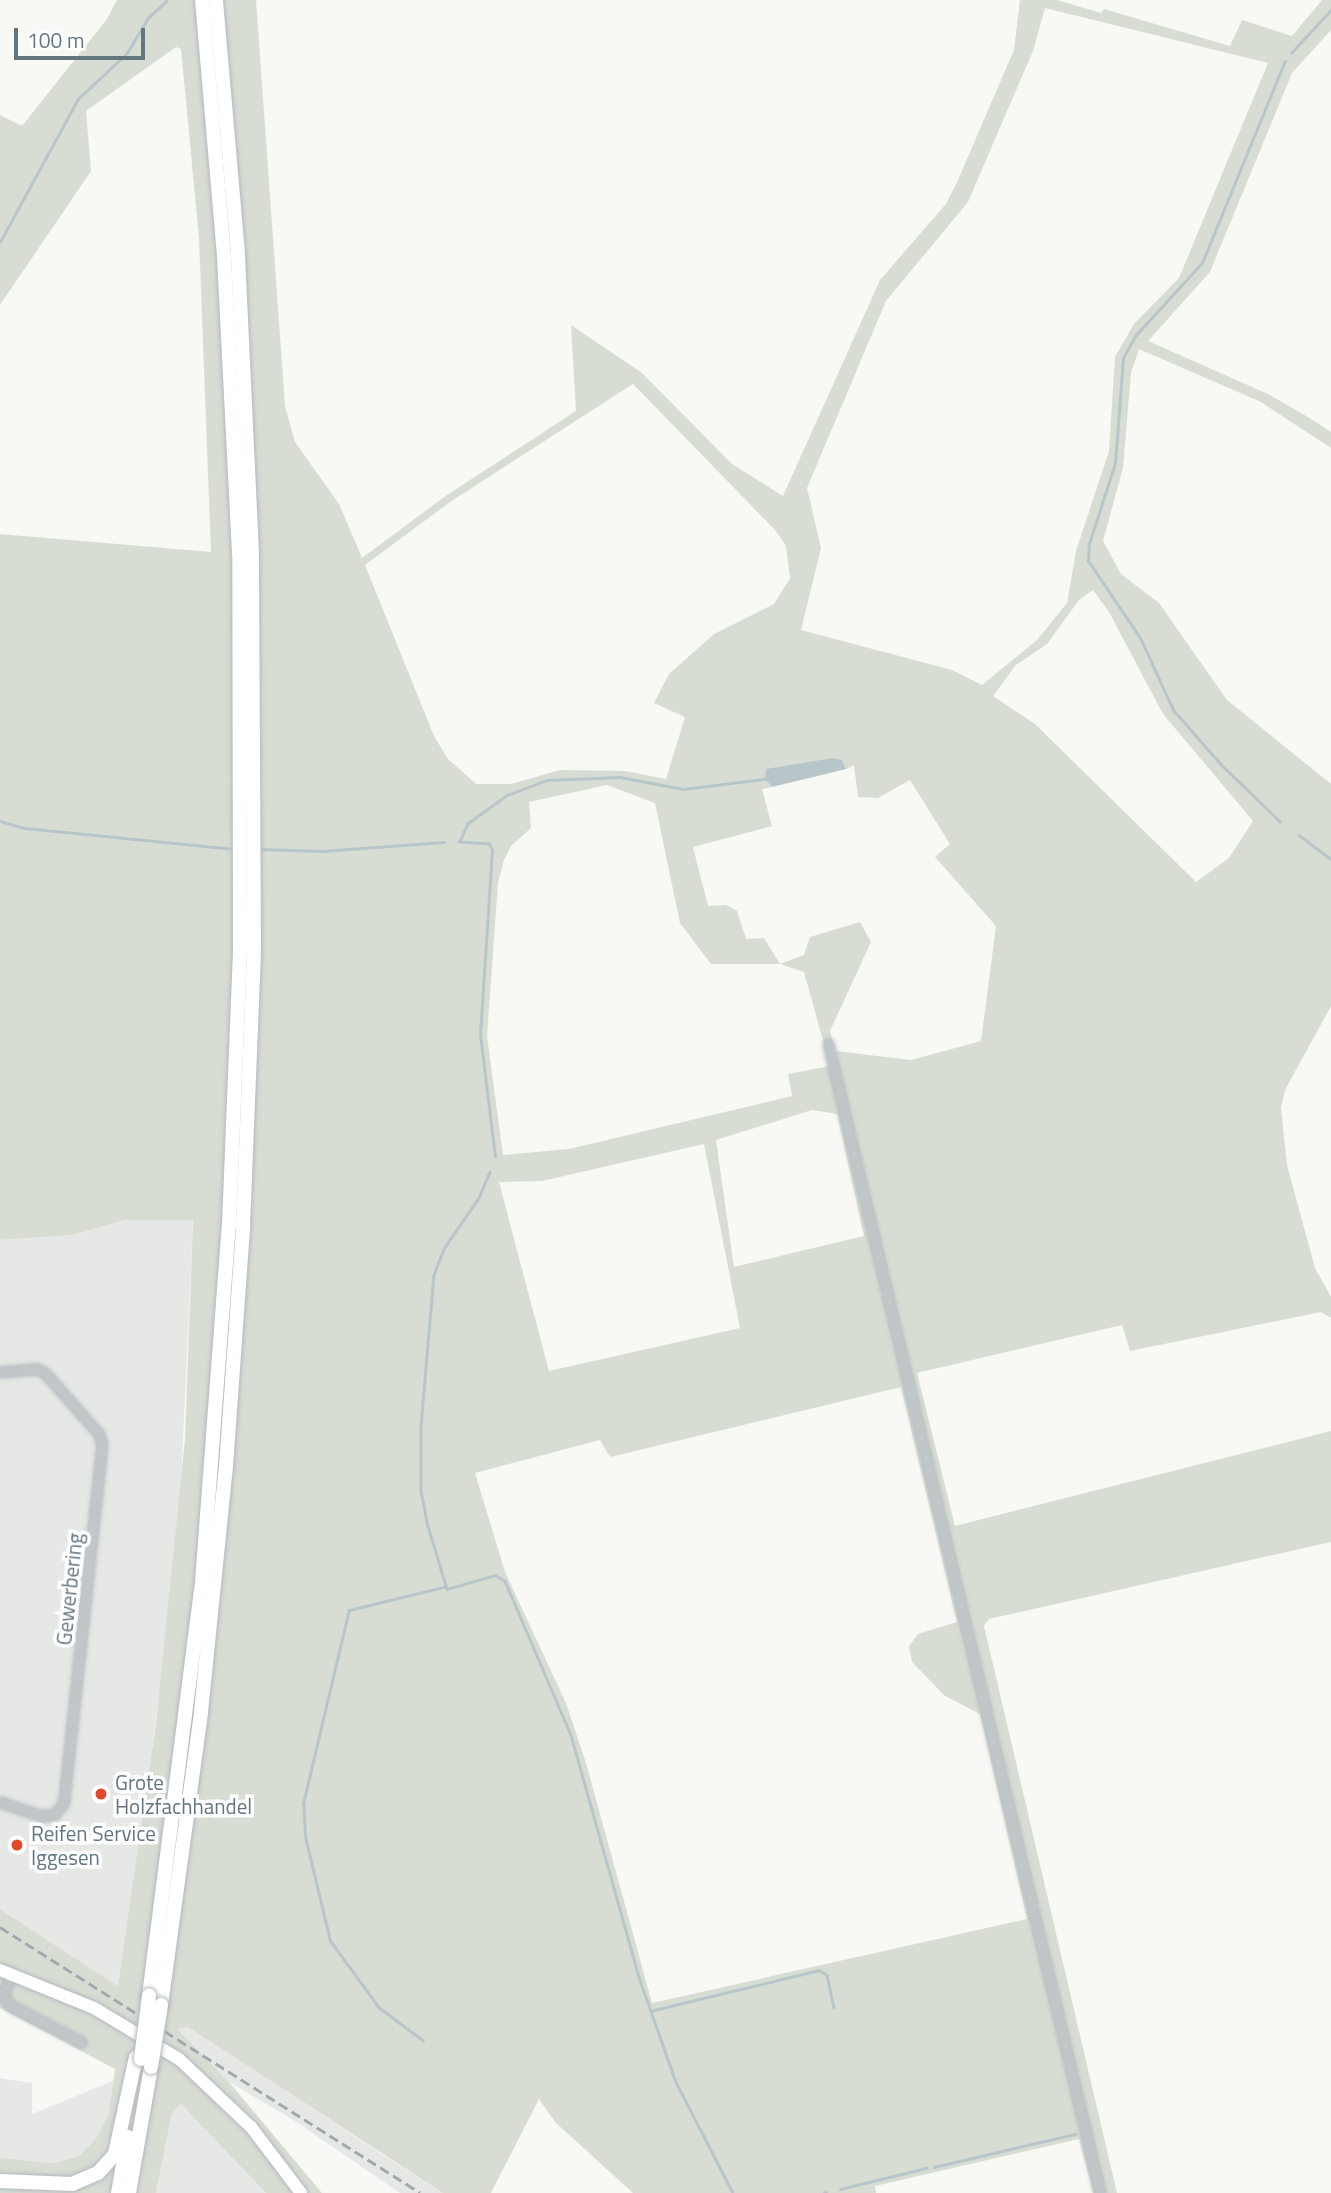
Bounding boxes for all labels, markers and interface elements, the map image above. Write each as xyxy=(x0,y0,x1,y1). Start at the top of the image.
scale bar xyxy=(18,14,149,58)
text: 100 m xyxy=(27,24,84,56)
street label: Gewerbering xyxy=(51,1532,87,1646)
place label: Grote Holzfachhandel xyxy=(115,1769,252,1819)
marker: Grote Holzfachhandel xyxy=(93,1786,109,1802)
place label: Reifen Service Iggesen xyxy=(31,1820,156,1870)
marker: Reifen Service Iggesen xyxy=(9,1837,25,1853)

